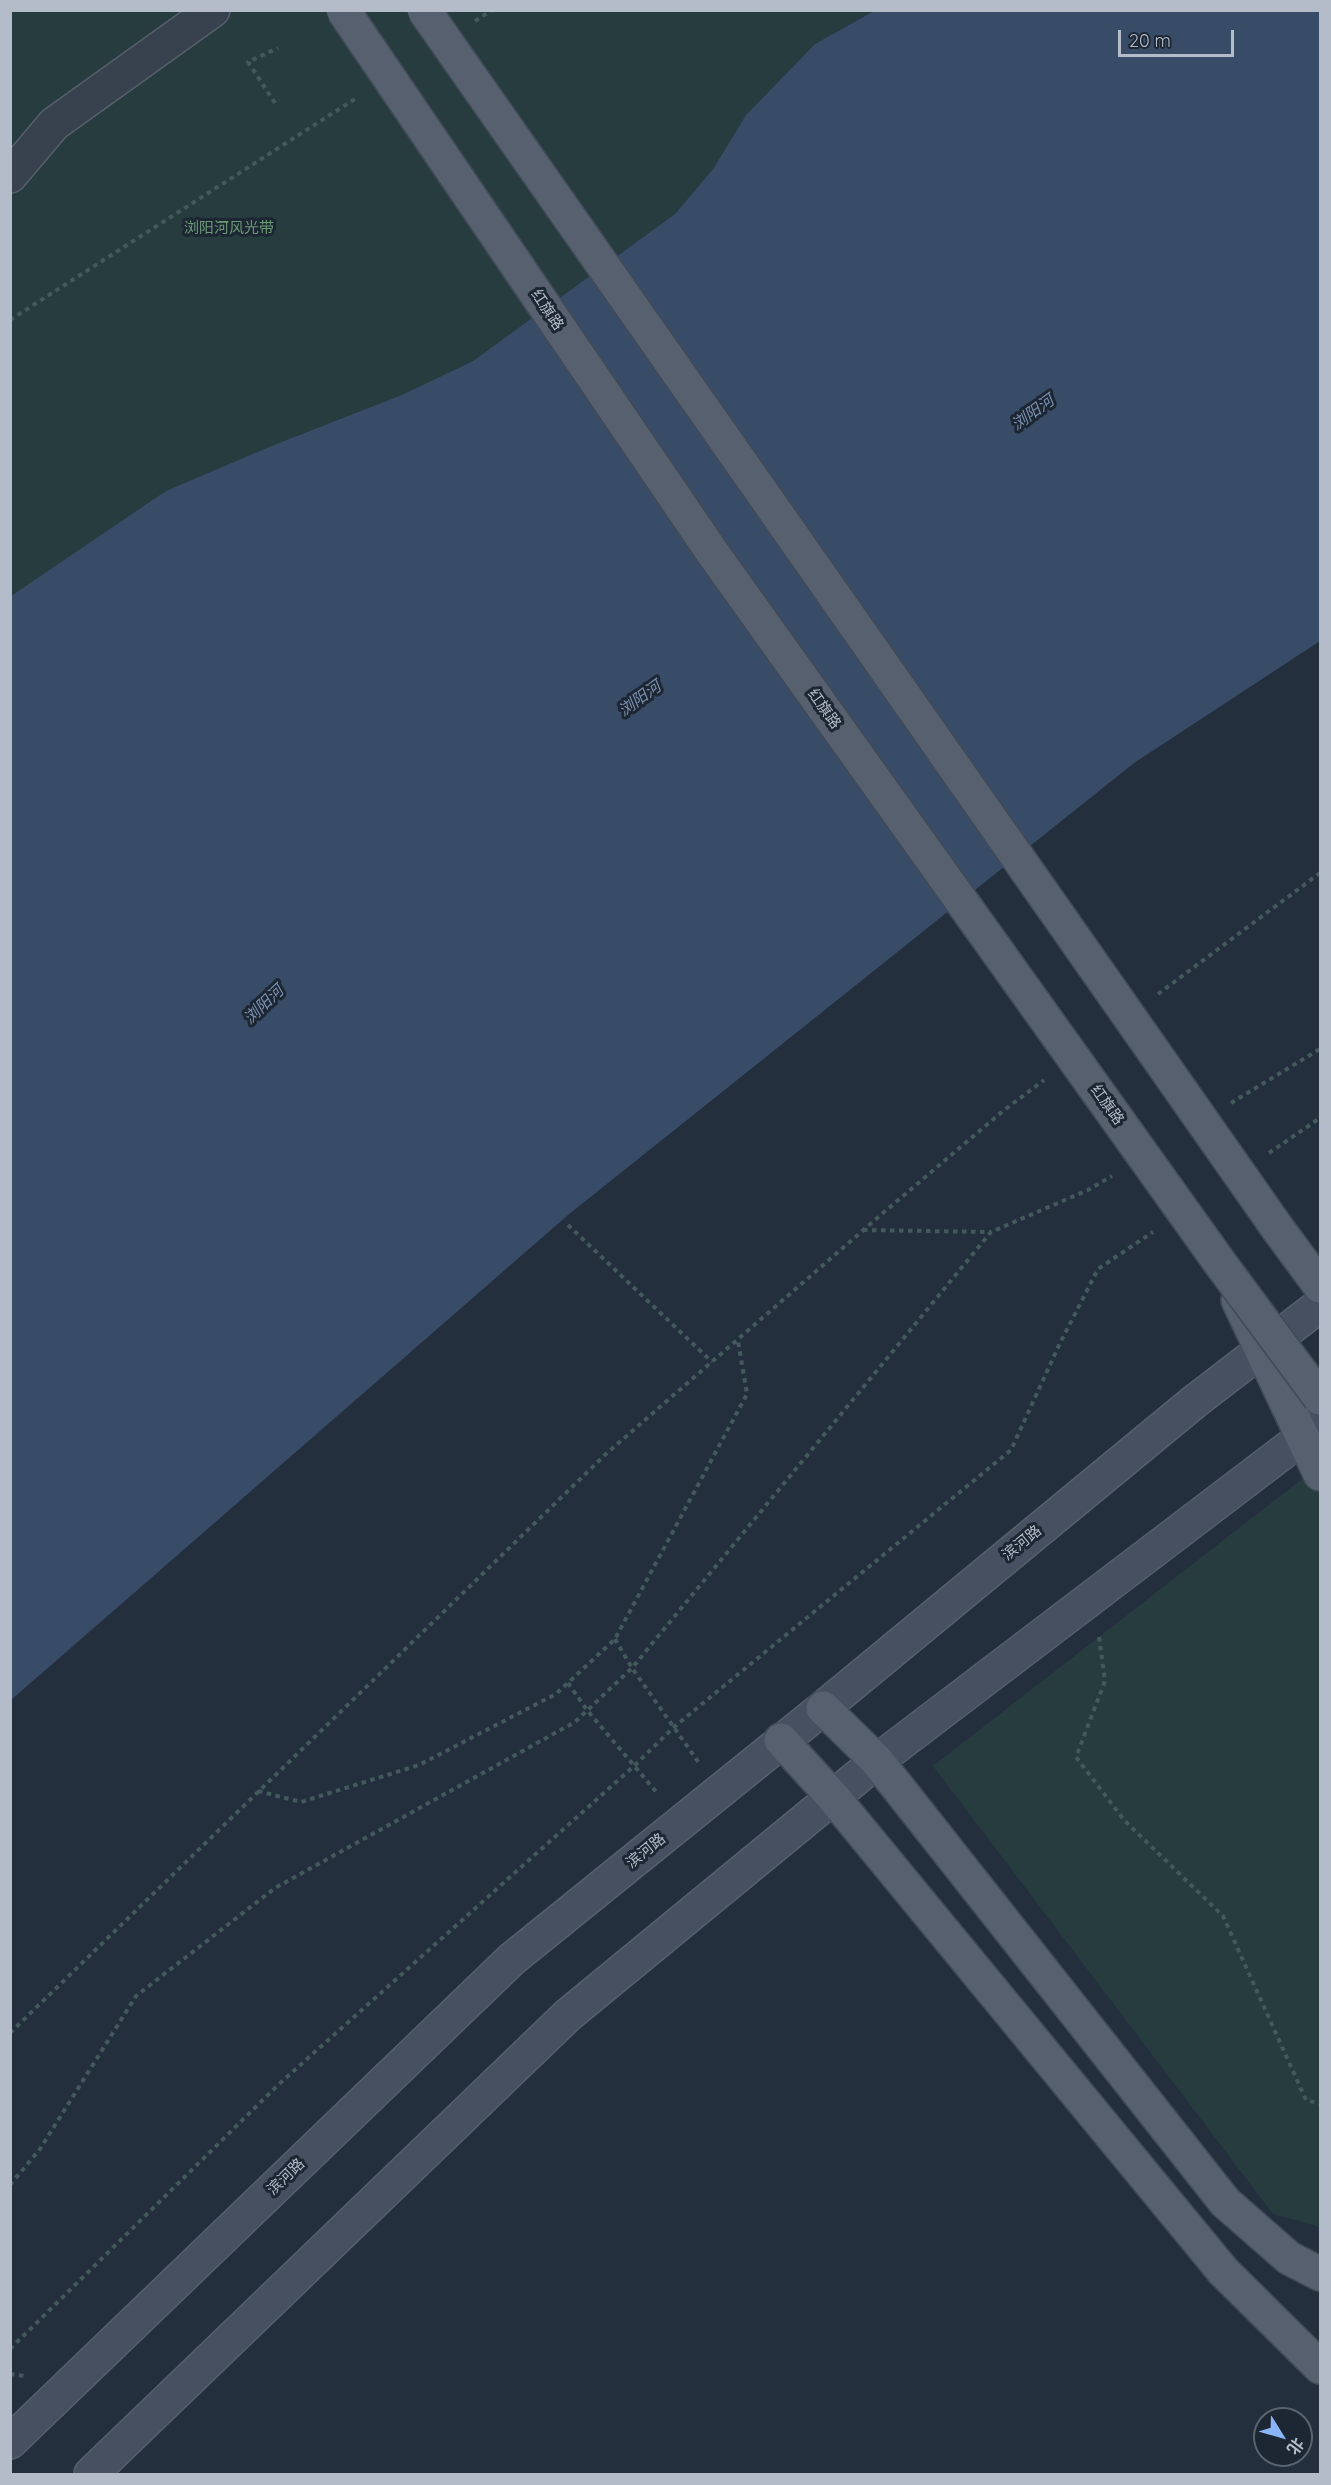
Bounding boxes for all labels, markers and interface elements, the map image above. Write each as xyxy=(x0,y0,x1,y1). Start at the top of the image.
scale bar xyxy=(1121,18,1236,56)
text: 20 m xyxy=(1129,29,1171,52)
park label: 浏阳河风光带 xyxy=(184,219,274,237)
street label: 红旗路 xyxy=(527,286,567,334)
water label: 浏阳河 xyxy=(1008,391,1058,435)
water label: 浏阳河 xyxy=(615,677,665,721)
street label: 红旗路 xyxy=(803,686,845,732)
water label: 浏阳河 xyxy=(240,981,288,1029)
street label: 红旗路 xyxy=(1086,1082,1128,1128)
street label: 滨河路 xyxy=(999,1522,1045,1564)
street label: 滨河路 xyxy=(623,1830,669,1872)
street label: 滨河路 xyxy=(264,2155,308,2199)
north arrow xyxy=(1253,2407,1313,2467)
text: 北 xyxy=(1283,2434,1309,2459)

